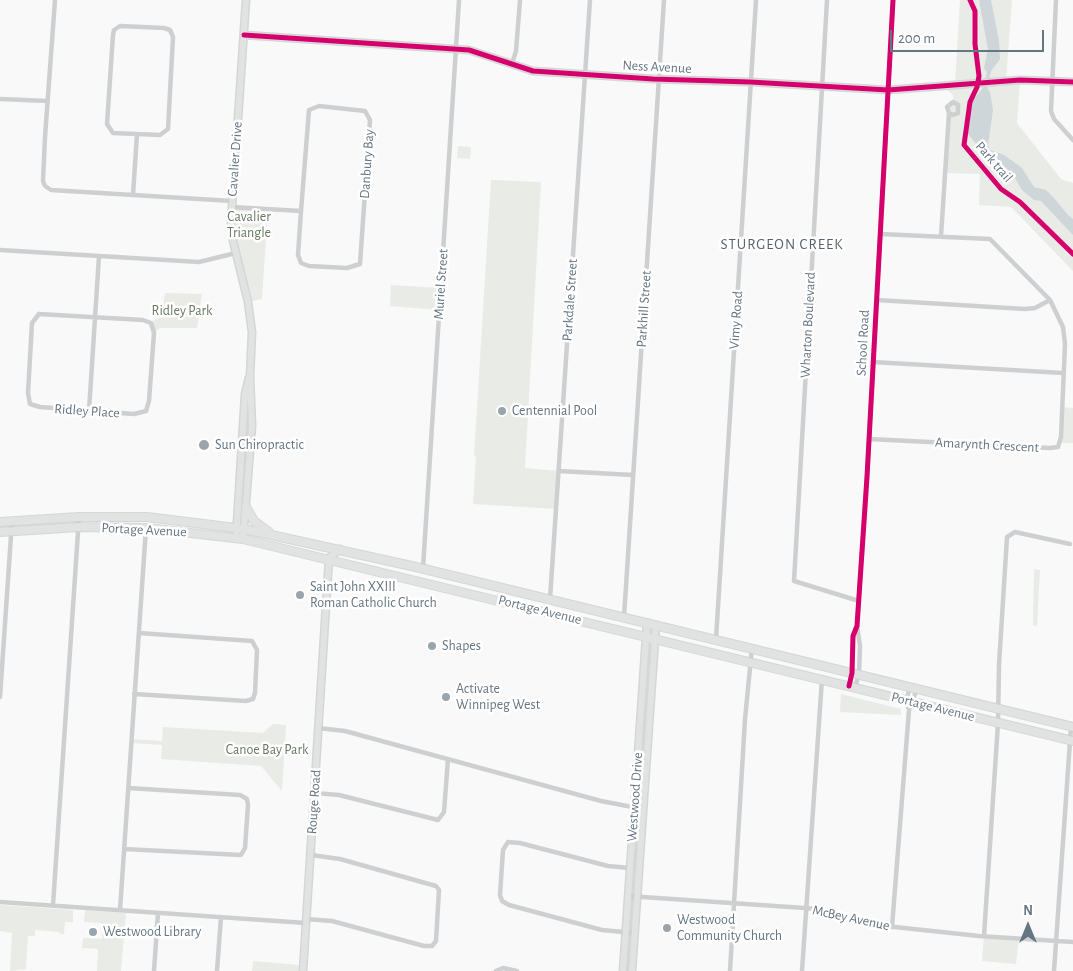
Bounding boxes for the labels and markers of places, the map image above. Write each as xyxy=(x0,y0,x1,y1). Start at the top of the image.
place label: Centennial Pool xyxy=(512,403,597,419)
marker: Centennial Pool xyxy=(496,405,508,417)
place label: Sun Chiropractic xyxy=(215,437,304,453)
marker: Sun Chiropractic xyxy=(197,438,211,452)
place label: Saint John XXIII Roman Catholic Church xyxy=(310,579,437,612)
marker: Saint John XXIII Roman Catholic Church xyxy=(294,589,306,601)
place label: Shapes xyxy=(442,638,481,654)
marker: Shapes xyxy=(426,640,438,652)
place label: Activate Winnipeg West xyxy=(456,681,540,714)
marker: Activate Winnipeg West xyxy=(440,691,452,703)
place label: Westwood Community Church xyxy=(677,912,782,944)
marker: Westwood Community Church xyxy=(661,922,673,934)
place label: Westwood Library xyxy=(103,924,201,940)
marker: Westwood Library xyxy=(87,926,99,938)

